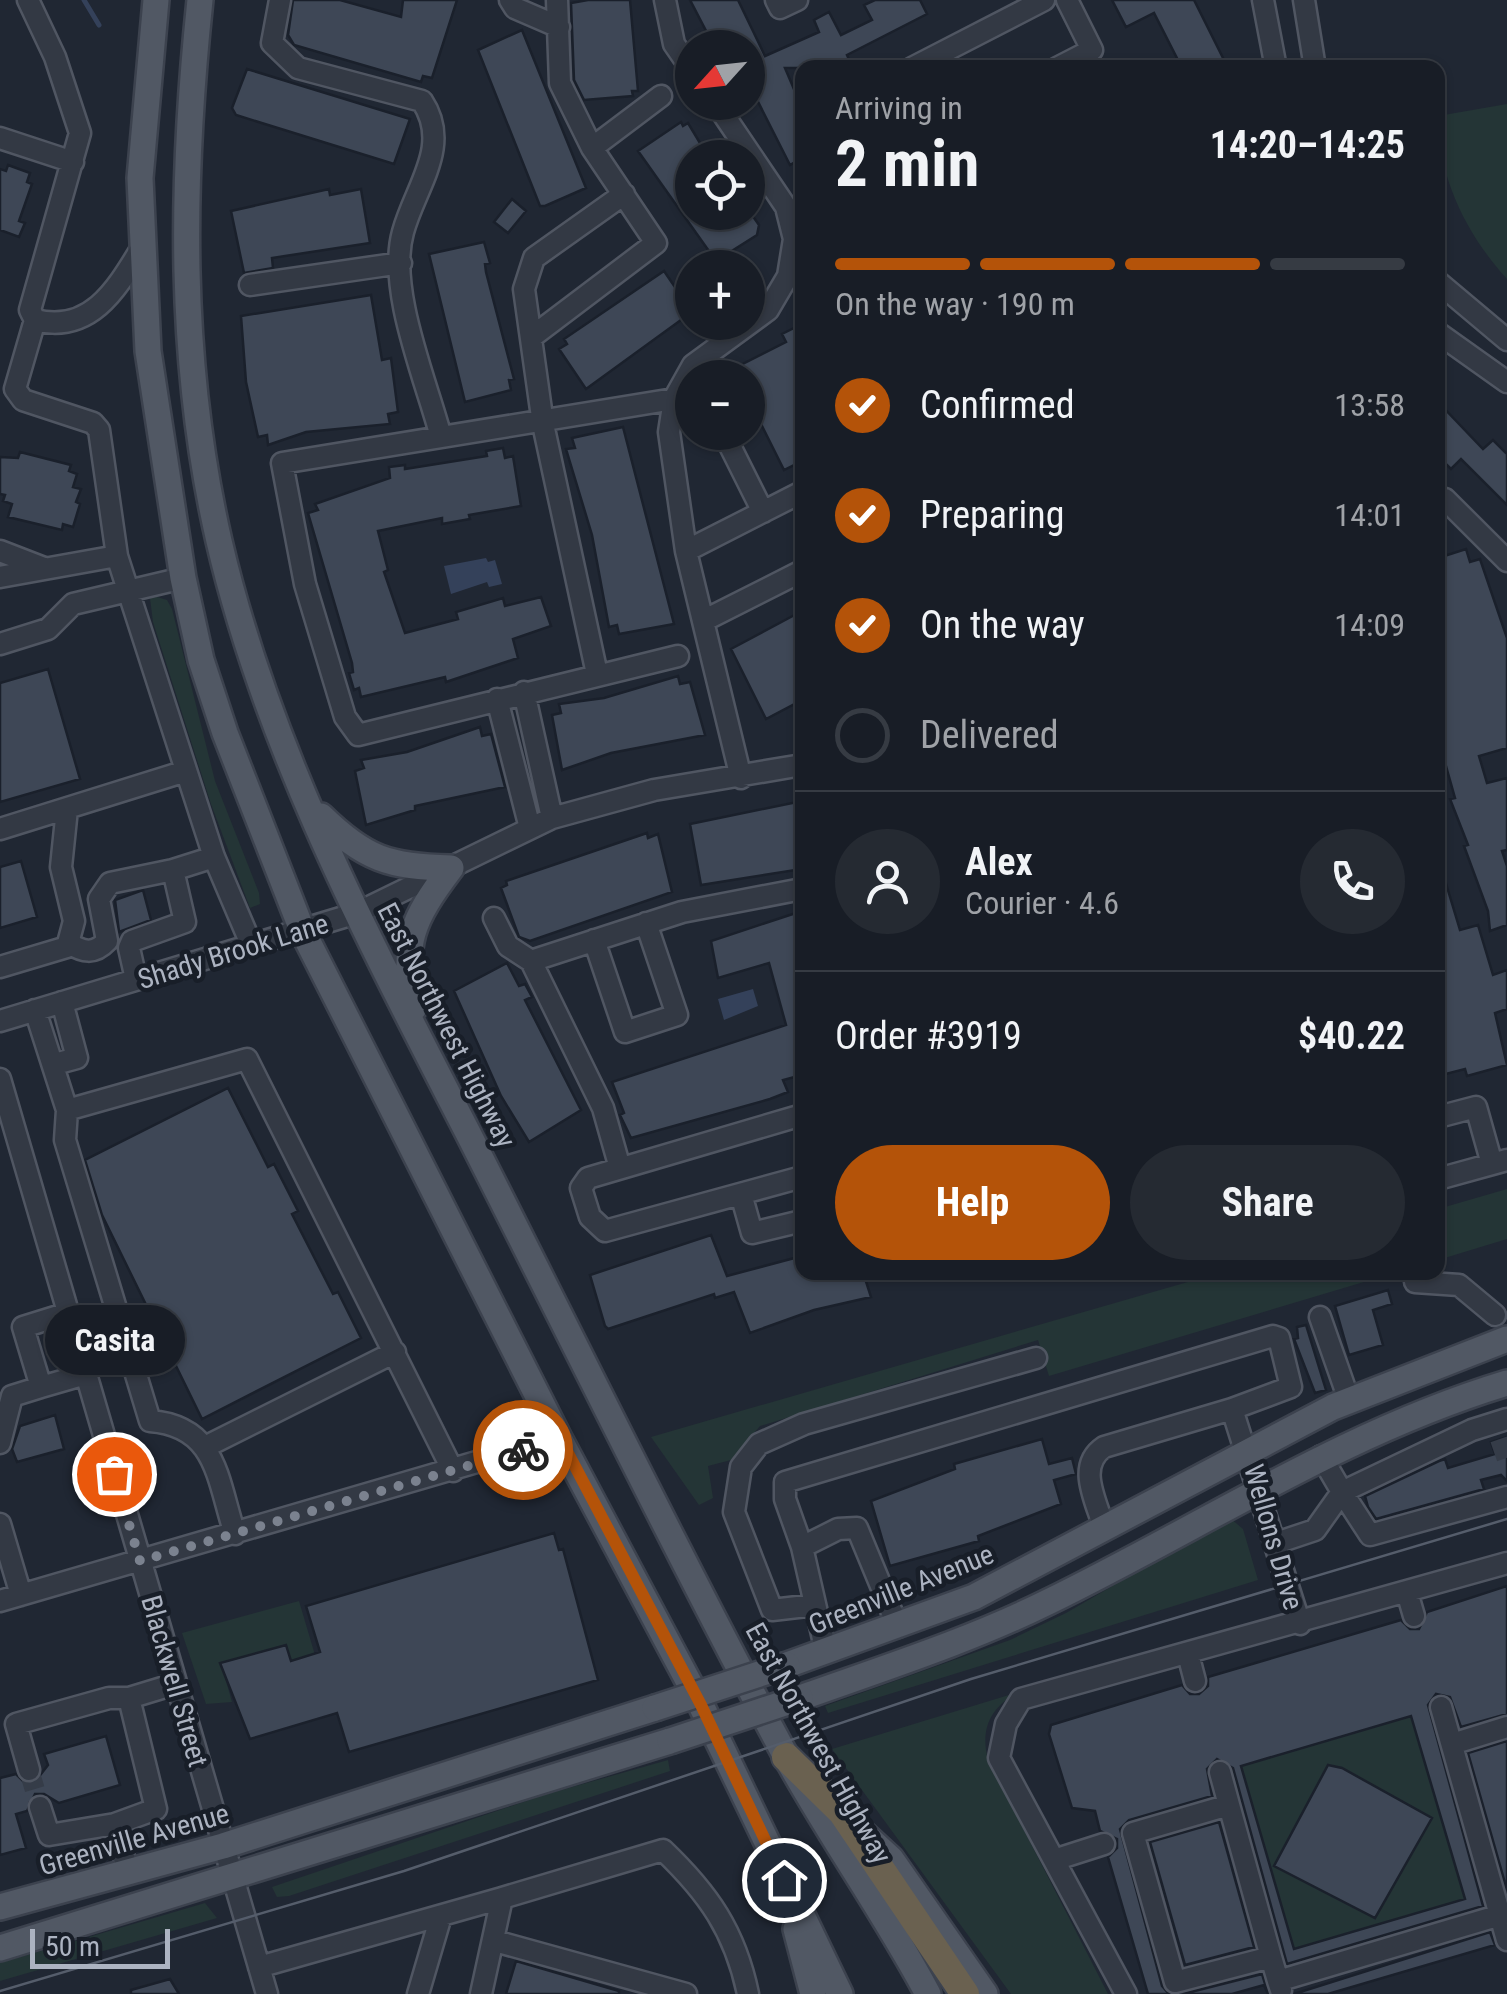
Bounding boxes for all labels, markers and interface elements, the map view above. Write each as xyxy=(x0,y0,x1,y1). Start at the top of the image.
north arrow xyxy=(675,30,765,120)
map controls xyxy=(675,30,765,450)
text: Arriving in xyxy=(835,89,963,127)
text: 14:20–14:25 xyxy=(1210,123,1405,167)
text: 2 min xyxy=(835,126,979,202)
button: locate xyxy=(675,140,765,230)
button: + xyxy=(675,250,765,340)
text: On the way · 190 m xyxy=(835,285,1075,323)
button: − xyxy=(675,360,765,450)
icon: check xyxy=(835,378,890,433)
text: Confirmed xyxy=(920,383,1075,427)
text: 13:58 xyxy=(1334,386,1405,424)
icon: check xyxy=(835,488,890,543)
text: Preparing xyxy=(920,493,1065,537)
text: 14:01 xyxy=(1334,496,1405,534)
icon: check xyxy=(835,598,890,653)
text: On the way xyxy=(920,603,1085,647)
text: 14:09 xyxy=(1334,606,1405,644)
text: Delivered xyxy=(920,713,1059,757)
button: person xyxy=(835,829,940,934)
button: phone xyxy=(1300,829,1405,934)
text: Alex xyxy=(965,840,1033,884)
text: Courier · 4.6 xyxy=(965,884,1119,922)
street label: East Northwest Highway xyxy=(371,897,523,1153)
street label: Shady Brook Lane xyxy=(134,907,332,996)
text: Order #3919 xyxy=(835,1014,1022,1058)
text: $40.22 xyxy=(1298,1014,1405,1058)
button: Help xyxy=(835,1145,1110,1260)
button: Share xyxy=(1130,1145,1405,1260)
callout: Casita xyxy=(44,1304,184,1374)
text: Casita xyxy=(75,1321,155,1359)
courier xyxy=(473,1400,573,1500)
icon: bike xyxy=(496,1423,551,1478)
pin xyxy=(72,1432,157,1517)
icon: bag xyxy=(87,1447,142,1502)
street label: Wellons Drive xyxy=(1237,1461,1310,1614)
street label: Greenville Avenue xyxy=(804,1537,998,1641)
street label: Blackwell Street xyxy=(134,1592,215,1771)
street label: East Northwest Highway xyxy=(739,1617,899,1870)
street label: Greenville Avenue xyxy=(35,1797,233,1882)
pin xyxy=(742,1838,827,1923)
icon: home xyxy=(757,1853,812,1908)
scale bar xyxy=(30,1924,170,1968)
text: 50 m xyxy=(45,1930,100,1963)

